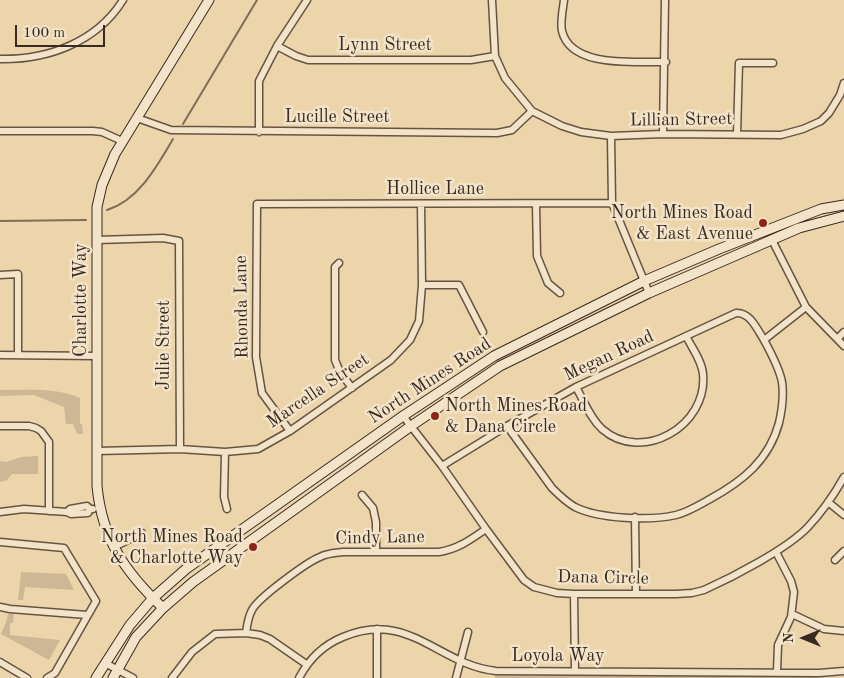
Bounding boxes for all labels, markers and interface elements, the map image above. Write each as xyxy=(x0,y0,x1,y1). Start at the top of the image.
scale bar xyxy=(18,15,108,47)
text: 100 m xyxy=(23,26,65,41)
street label: Lynn Street xyxy=(338,34,432,56)
street label: Lucille Street xyxy=(284,106,390,128)
street label: Lillian Street xyxy=(629,108,733,132)
street label: Hollice Lane xyxy=(386,178,484,200)
place label: North Mines Road & East Avenue xyxy=(611,202,753,244)
marker: North Mines Road & East Avenue xyxy=(757,217,769,229)
street label: Charlotte Way xyxy=(70,243,92,357)
street label: Rhonda Lane xyxy=(230,255,254,359)
street label: Julie Street xyxy=(153,300,175,390)
street label: Megan Road xyxy=(561,326,657,386)
street label: North Mines Road xyxy=(364,333,496,429)
street label: Marcella Street xyxy=(263,349,373,433)
place label: North Mines Road & Dana Circle xyxy=(445,395,587,438)
marker: North Mines Road & Dana Circle xyxy=(429,410,441,422)
place label: North Mines Road & Charlotte Way xyxy=(101,526,243,568)
street label: Cindy Lane xyxy=(335,526,425,550)
marker: North Mines Road & Charlotte Way xyxy=(247,541,259,553)
street label: Dana Circle xyxy=(557,566,649,590)
north arrow xyxy=(779,613,829,663)
text: N xyxy=(782,633,796,643)
street label: Loyola Way xyxy=(511,645,605,667)

